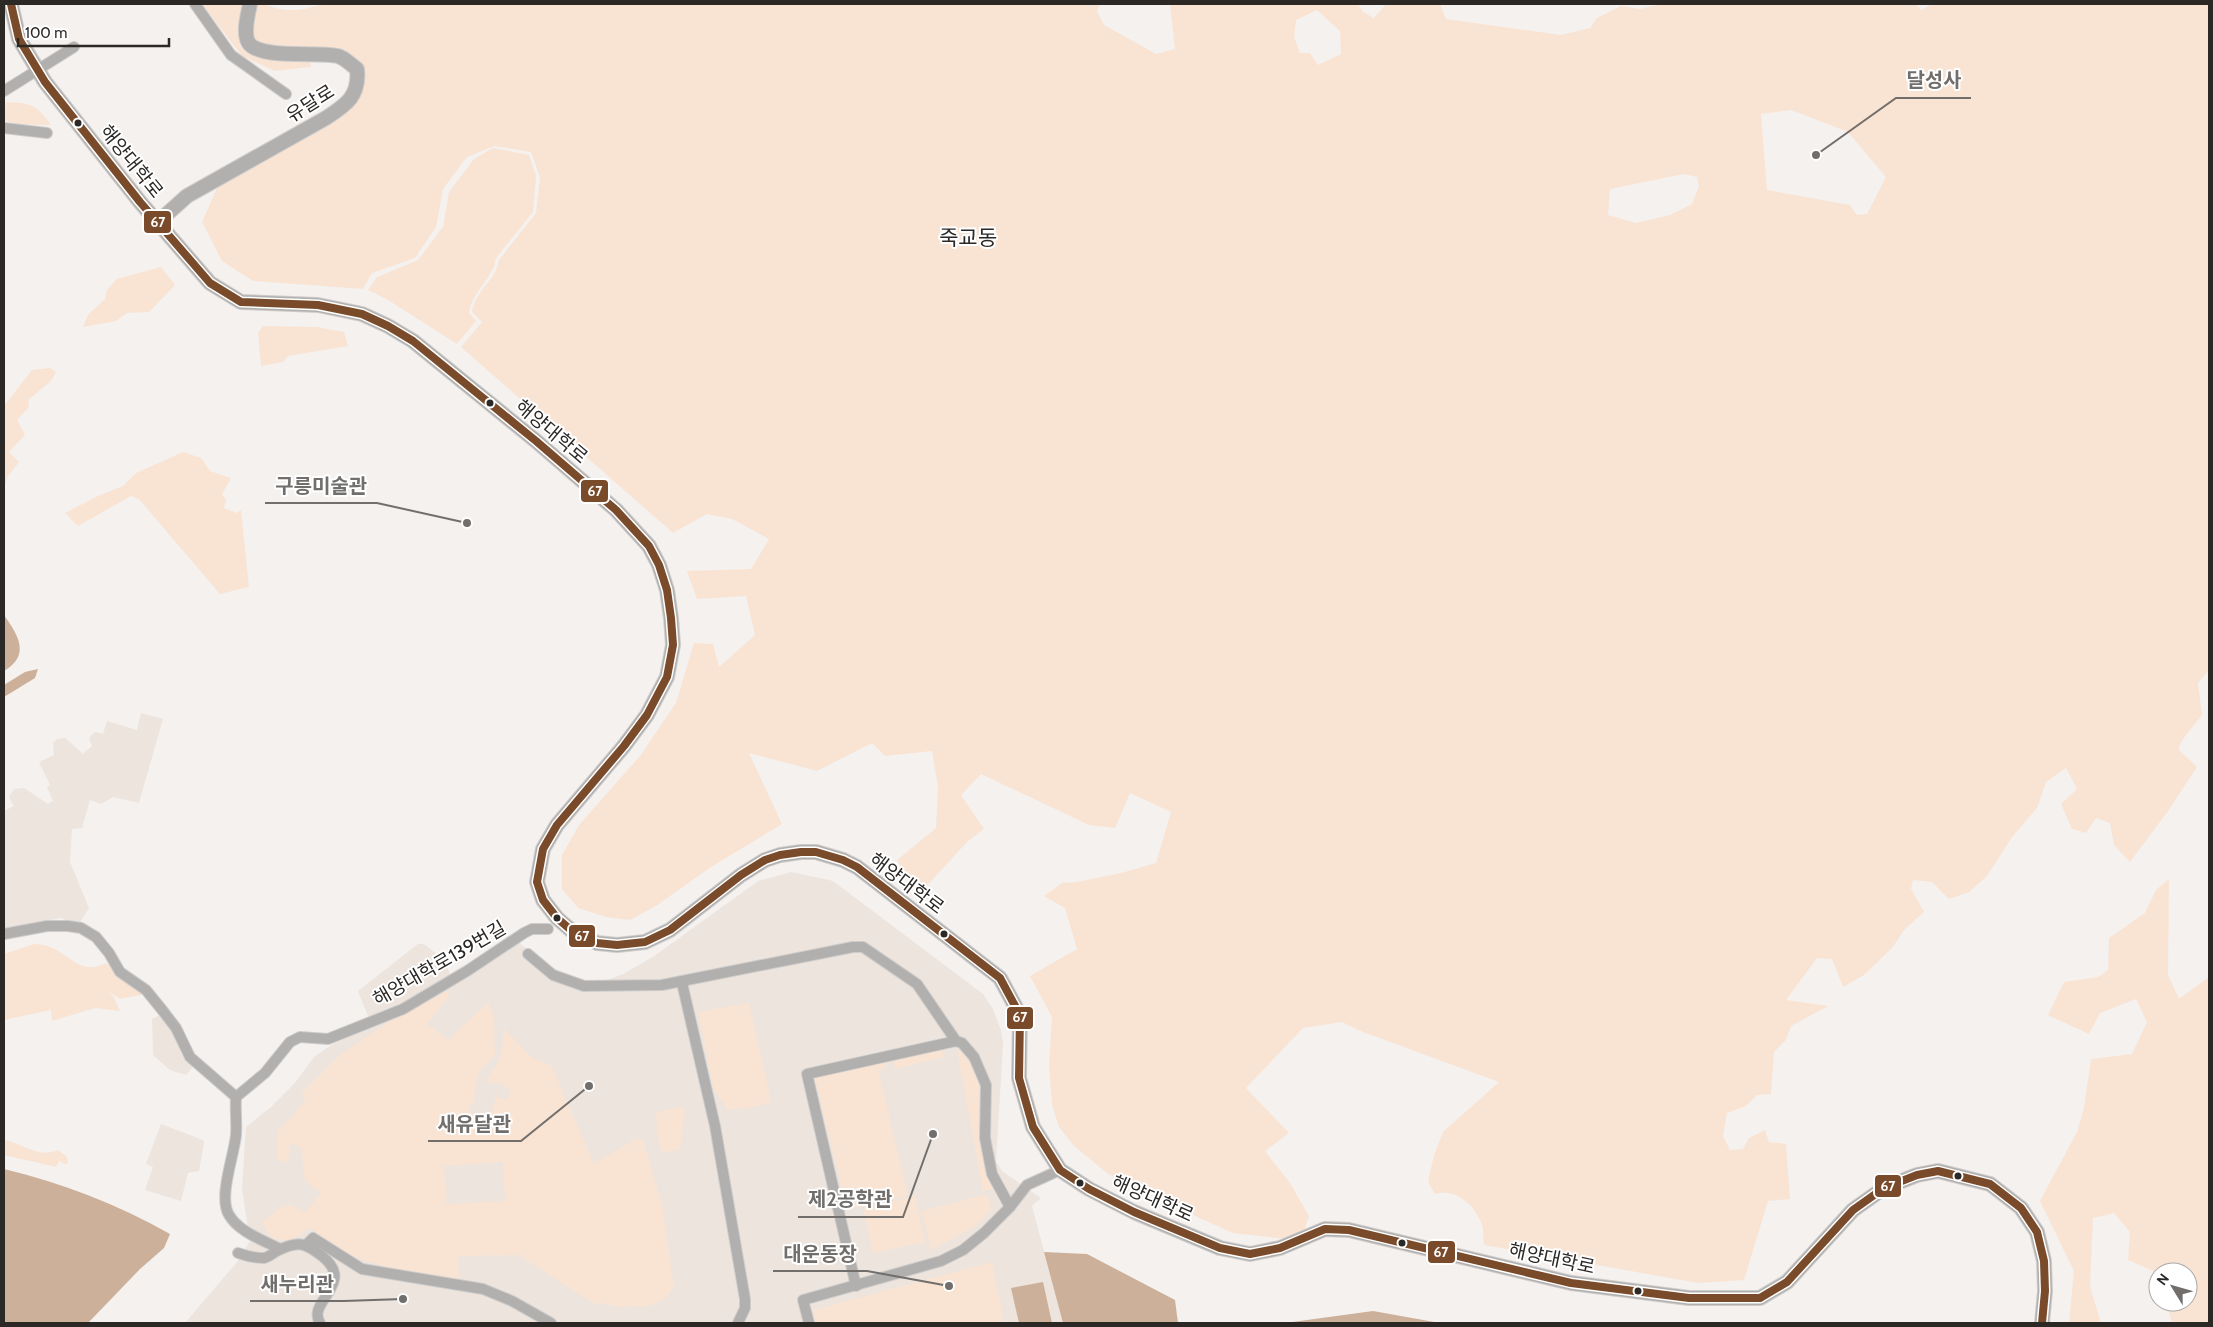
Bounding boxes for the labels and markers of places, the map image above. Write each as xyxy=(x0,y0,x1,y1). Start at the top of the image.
callout: 달성사 xyxy=(1896,63,1971,98)
unlabelled marker xyxy=(73,118,83,128)
unlabelled marker xyxy=(485,398,495,408)
callout: 구릉미술관 xyxy=(265,468,377,503)
unlabelled marker xyxy=(552,913,562,923)
unlabelled marker xyxy=(939,929,949,939)
callout: 새유달관 xyxy=(428,1106,521,1141)
unlabelled marker xyxy=(1953,1171,1963,1181)
unlabelled marker xyxy=(1075,1178,1085,1188)
callout: 제2공학관 xyxy=(798,1182,903,1217)
callout: 대운동장 xyxy=(773,1236,867,1271)
unlabelled marker xyxy=(1397,1238,1407,1248)
callout: 새누리관 xyxy=(250,1266,344,1301)
unlabelled marker xyxy=(1633,1286,1643,1296)

